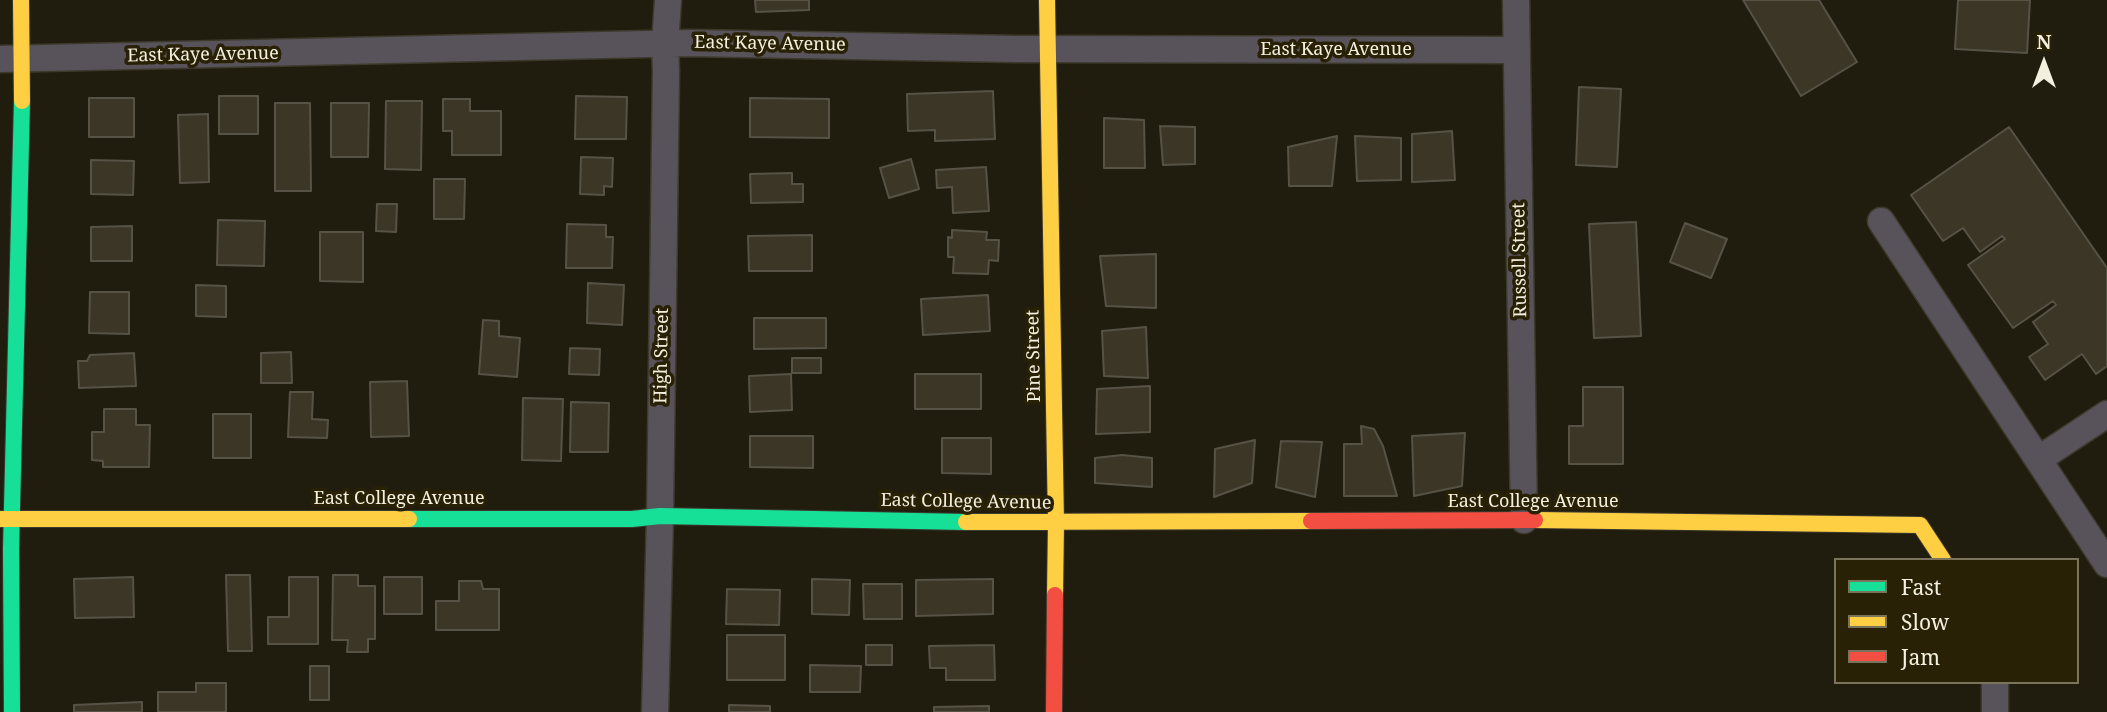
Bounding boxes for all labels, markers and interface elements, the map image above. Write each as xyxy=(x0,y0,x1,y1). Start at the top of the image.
north arrow xyxy=(2009,28,2079,98)
text: N xyxy=(2037,29,2051,55)
street label: East Kaye Avenue xyxy=(694,32,846,56)
street label: East Kaye Avenue xyxy=(1260,39,1412,61)
street label: East Kaye Avenue xyxy=(127,43,279,67)
street label: Russell Street xyxy=(1508,202,1532,318)
street label: High Street xyxy=(650,308,674,404)
street label: Pine Street xyxy=(1022,309,1046,403)
street label: East College Avenue xyxy=(313,488,485,510)
street label: East College Avenue xyxy=(880,490,1052,514)
street label: East College Avenue xyxy=(1447,491,1619,513)
legend xyxy=(1834,558,2079,684)
text: Fast xyxy=(1901,573,1941,601)
text: Slow xyxy=(1901,608,1949,636)
text: Jam xyxy=(1901,643,1940,671)

